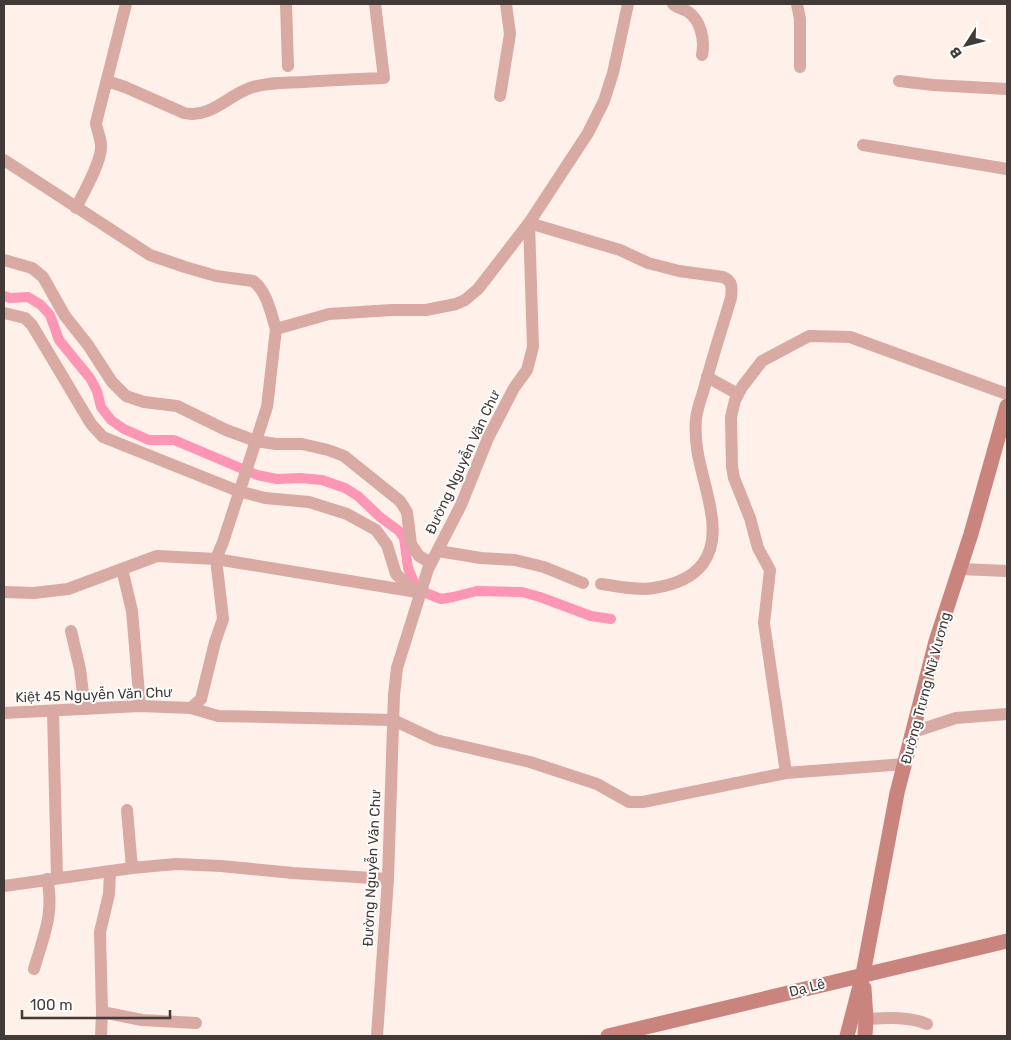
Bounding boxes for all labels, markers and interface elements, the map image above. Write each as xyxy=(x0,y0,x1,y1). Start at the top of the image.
north arrow xyxy=(941,20,991,70)
text: B xyxy=(946,43,966,61)
street label: Đường Nguyễn Văn Chư xyxy=(421,387,504,537)
street label: Đường Trưng Nữ Vương xyxy=(897,610,955,766)
street label: Kiệt 45 Nguyễn Văn Chư xyxy=(15,683,173,706)
street label: Đường Nguyễn Văn Chư xyxy=(358,789,385,947)
street label: Dạ Lê xyxy=(787,975,827,1001)
scale bar xyxy=(22,988,170,1020)
text: 100 m xyxy=(30,996,72,1014)

